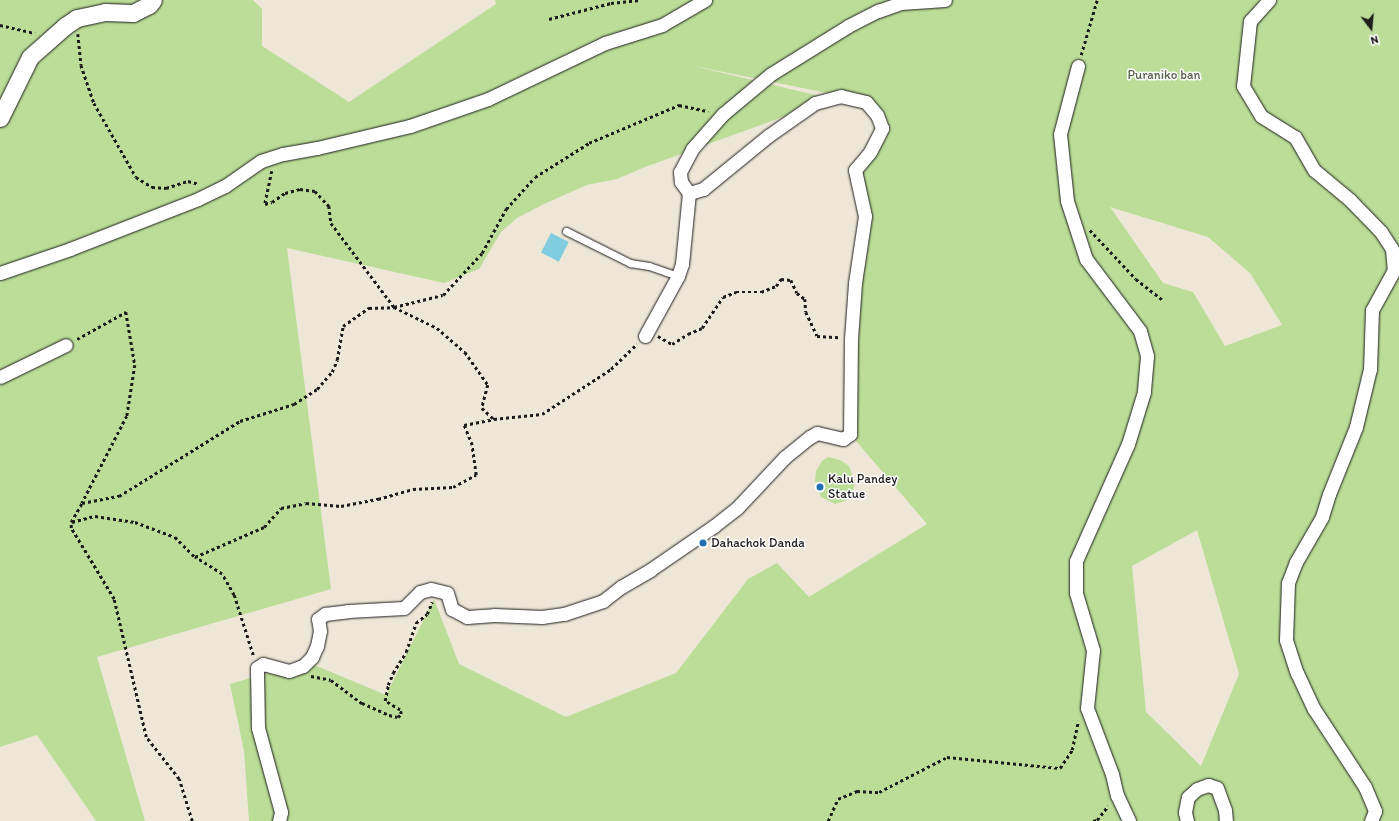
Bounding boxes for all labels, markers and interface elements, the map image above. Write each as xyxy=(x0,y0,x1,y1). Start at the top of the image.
north arrow xyxy=(1351,8,1391,48)
text: N xyxy=(1369,33,1380,47)
park label: Puraniko ban xyxy=(1127,67,1201,83)
place label: Kalu Pandey Statue xyxy=(828,472,897,503)
marker: Kalu Pandey Statue xyxy=(815,482,825,492)
place label: Dahachok Danda xyxy=(711,535,805,551)
marker: Dahachok Danda xyxy=(698,538,708,548)

